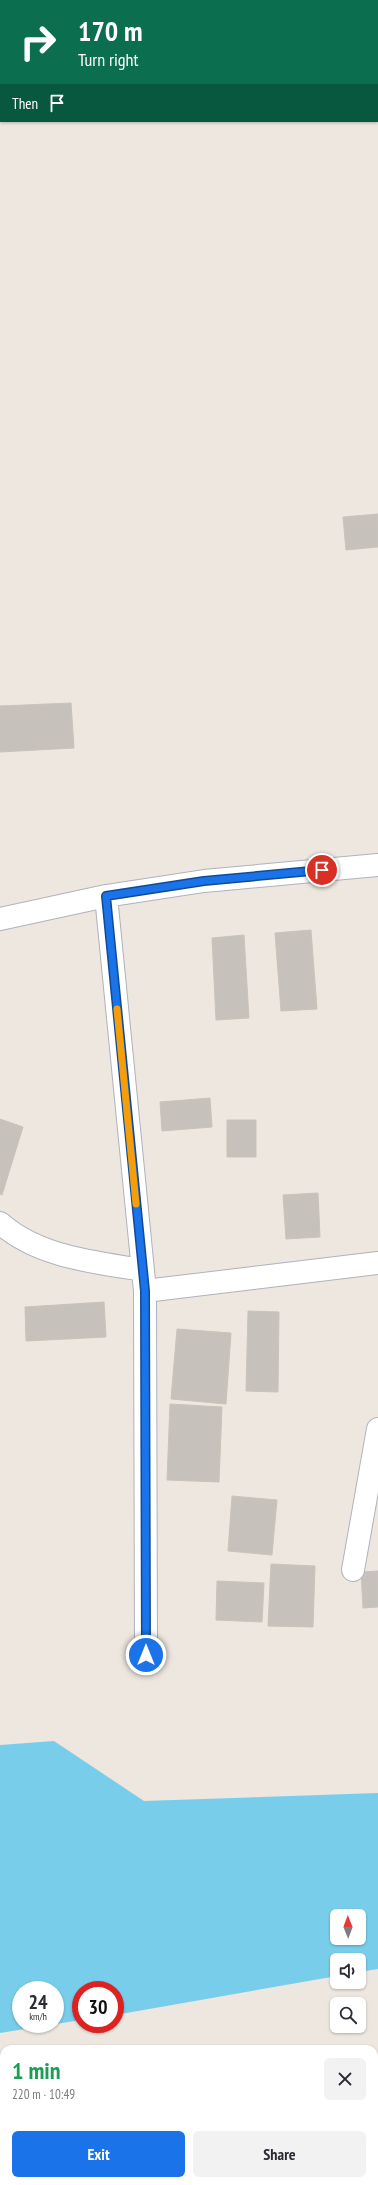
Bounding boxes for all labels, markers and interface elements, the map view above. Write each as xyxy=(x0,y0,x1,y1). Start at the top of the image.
text: 170 m xyxy=(78,12,142,49)
icon: right xyxy=(12,16,64,68)
text: Turn right xyxy=(78,48,138,71)
icon: arrive xyxy=(46,92,68,114)
text: Then xyxy=(12,94,38,113)
pin xyxy=(305,853,339,887)
icon: arrive xyxy=(311,859,333,881)
position arrow xyxy=(125,1634,167,1676)
north arrow xyxy=(330,1909,366,1945)
map controls xyxy=(330,1909,366,2033)
button: sound xyxy=(330,1953,366,1989)
speed limit sign: 30 xyxy=(72,1981,124,2033)
text: 24 xyxy=(28,1989,48,2015)
button: search xyxy=(330,1997,366,2033)
text: km/h xyxy=(29,2010,47,2023)
text: 1 min xyxy=(12,2055,60,2086)
button: close xyxy=(324,2058,366,2100)
text: 220 m · 10:49 xyxy=(12,2086,75,2103)
button: Exit xyxy=(12,2131,185,2177)
button: Share xyxy=(193,2131,366,2177)

